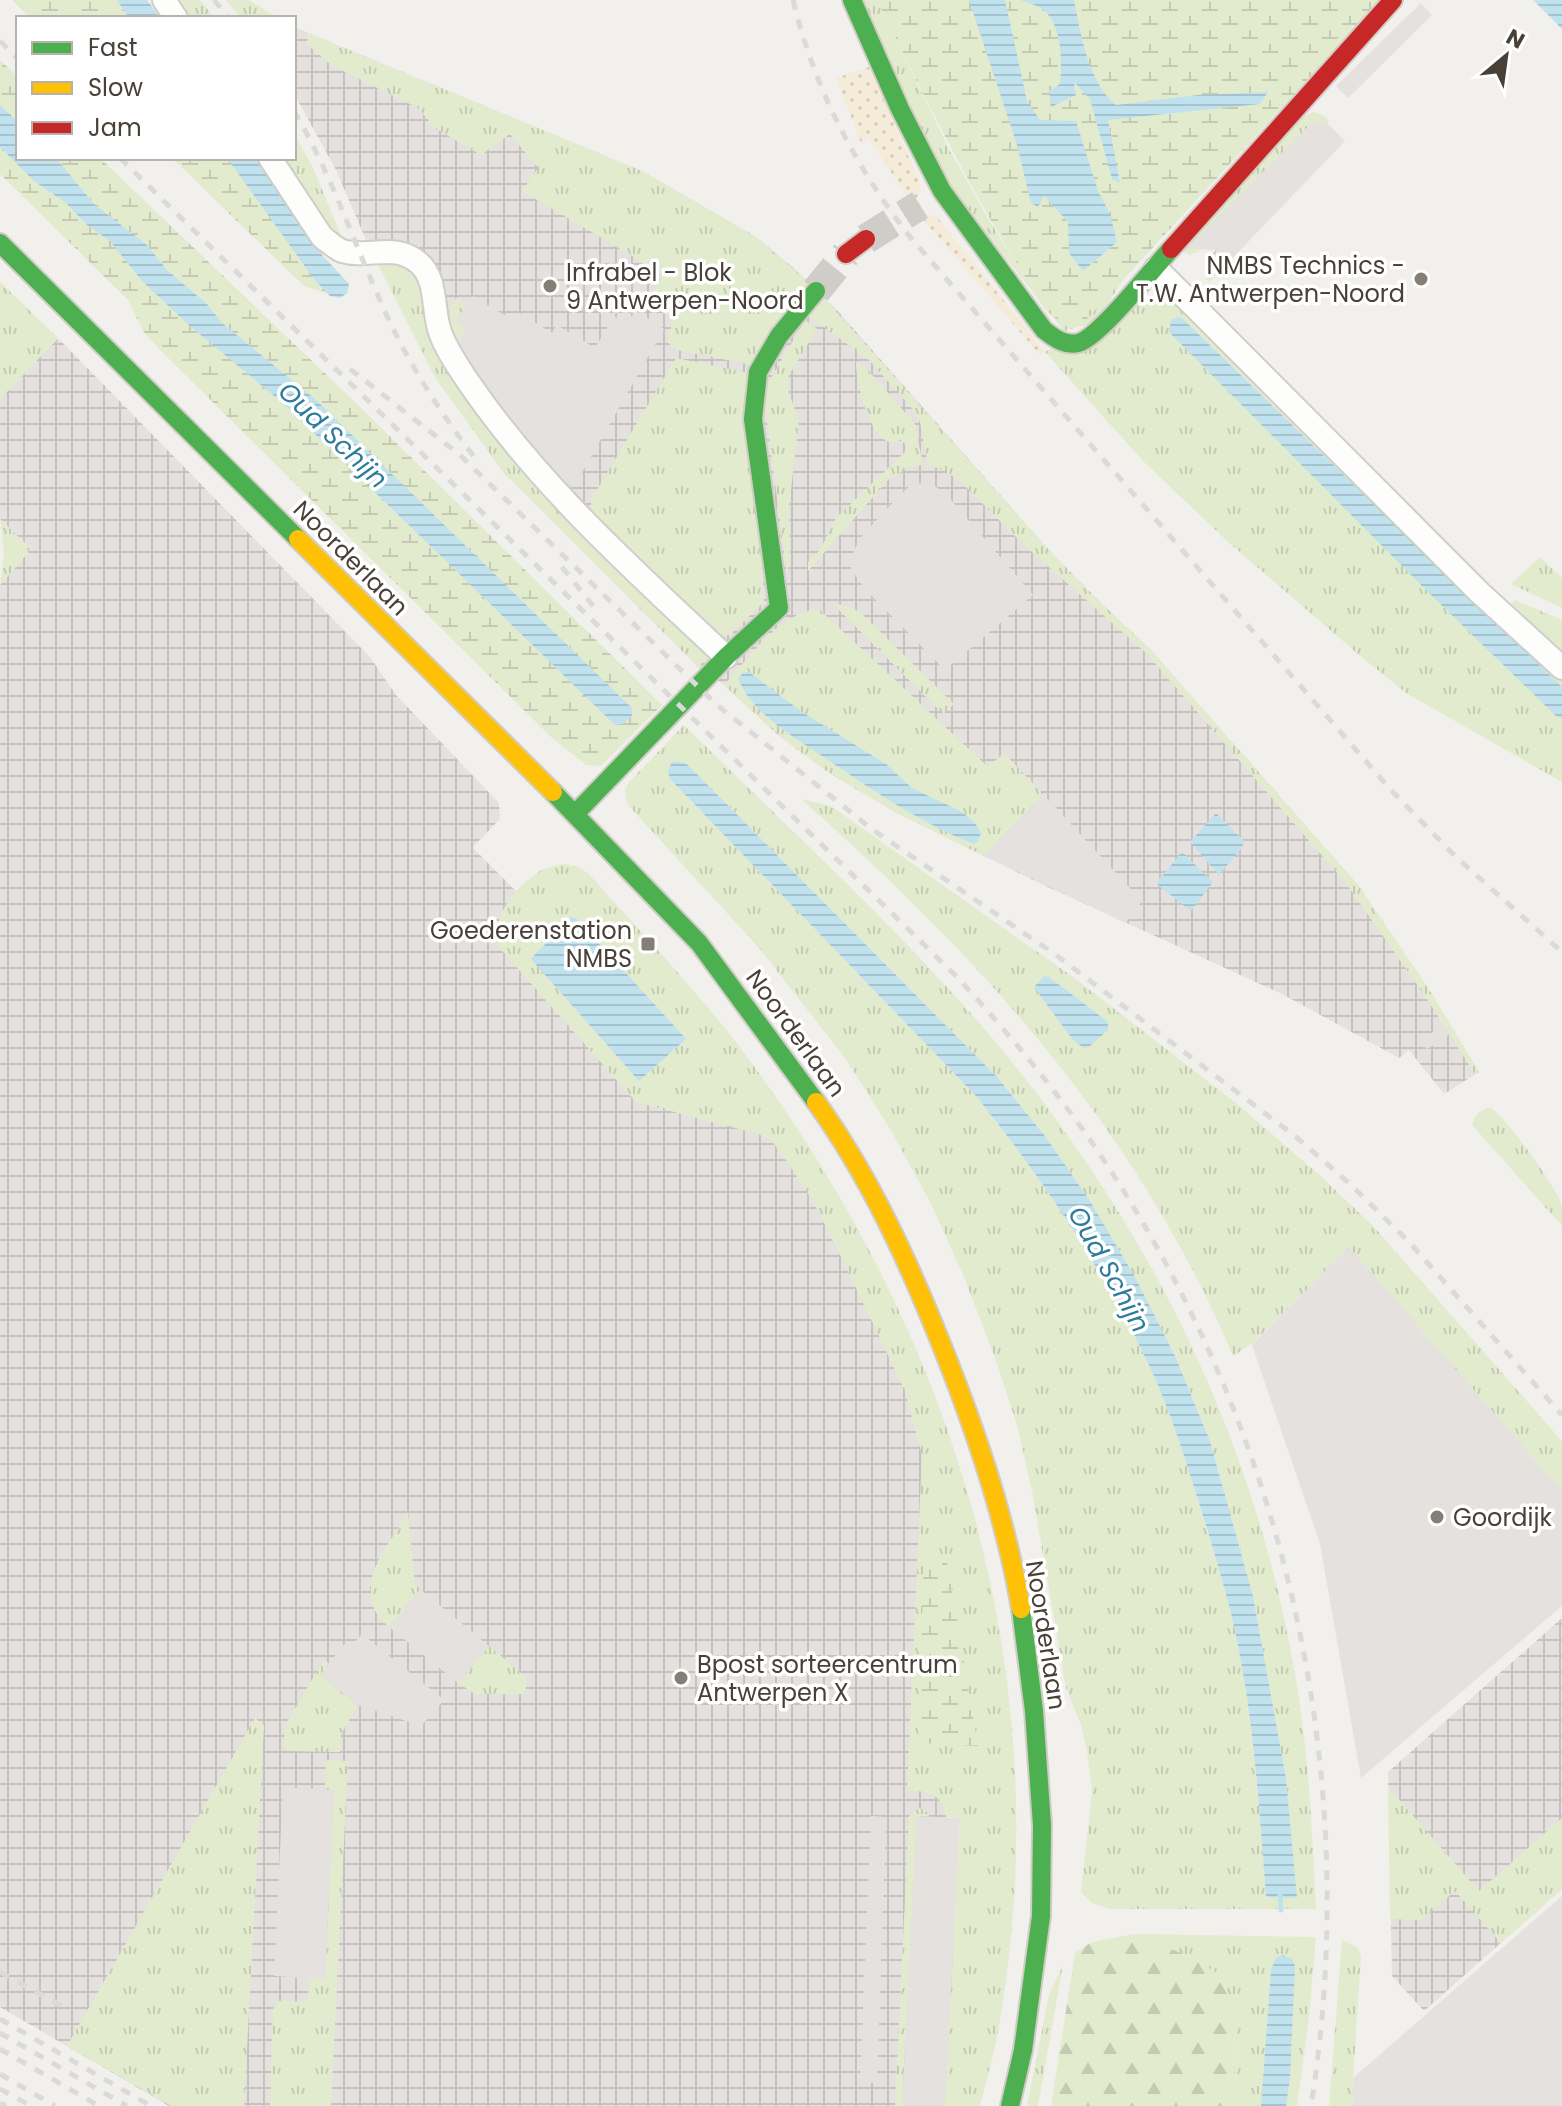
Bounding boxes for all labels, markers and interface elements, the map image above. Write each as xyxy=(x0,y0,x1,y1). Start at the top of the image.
legend xyxy=(16,16,296,160)
north arrow xyxy=(1466,16,1546,96)
text: N xyxy=(1501,21,1530,57)
text: Fast xyxy=(88,31,138,64)
text: Slow xyxy=(88,71,143,104)
text: Jam xyxy=(88,111,142,144)
place label: NMBS Technics - T.W. Antwerpen-Noord xyxy=(1136,249,1405,310)
place label: Infrabel - Blok 9 Antwerpen-Noord xyxy=(566,256,804,317)
marker: NMBS Technics - T.W. Antwerpen-Noord xyxy=(1412,270,1430,288)
marker: Infrabel - Blok 9 Antwerpen-Noord xyxy=(541,277,559,295)
water label: Oud Schijn xyxy=(270,374,396,496)
street label: Noorderlaan xyxy=(286,493,416,623)
place label: Goederenstation NMBS xyxy=(430,914,632,975)
marker: Goederenstation NMBS xyxy=(639,935,657,953)
street label: Noorderlaan xyxy=(738,962,854,1104)
water label: Oud Schijn xyxy=(1059,1199,1159,1339)
place label: Goordijk xyxy=(1453,1501,1552,1534)
marker: Goordijk xyxy=(1428,1508,1446,1526)
street label: Noorderlaan xyxy=(1018,1558,1074,1712)
place label: Bpost sorteercentrum Antwerpen X xyxy=(697,1648,958,1709)
marker: Bpost sorteercentrum Antwerpen X xyxy=(672,1669,690,1687)

